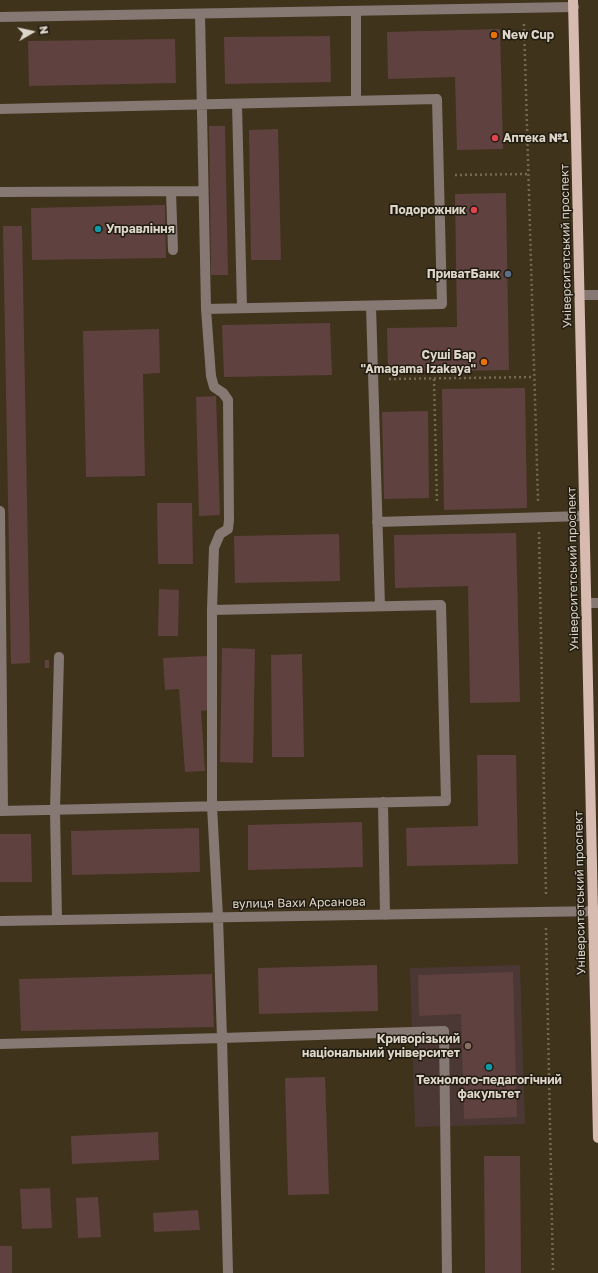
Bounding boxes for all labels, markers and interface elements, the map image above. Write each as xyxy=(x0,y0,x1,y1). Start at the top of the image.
north arrow xyxy=(12,12,52,52)
text: N xyxy=(37,25,51,35)
place label: New Cup xyxy=(502,28,554,42)
marker: New Cup xyxy=(489,30,499,40)
place label: Аптека №1 xyxy=(503,131,568,145)
marker: Аптека №1 xyxy=(490,133,500,143)
street label: Університетський проспект xyxy=(557,164,575,328)
place label: Подорожник xyxy=(389,203,466,217)
marker: Подорожник xyxy=(469,205,479,215)
place label: Управління xyxy=(106,222,175,236)
marker: Управління xyxy=(93,224,103,234)
place label: ПриватБанк xyxy=(427,267,500,281)
marker: ПриватБанк xyxy=(503,269,513,279)
place label: Суші Бар "Amagama Izakaya" xyxy=(361,348,476,376)
marker: Суші Бар "Amagama Izakaya" xyxy=(479,357,489,367)
street label: Університетський проспект xyxy=(564,487,582,651)
street label: Університетський проспект xyxy=(571,811,589,975)
street label: вулиця Вахи Арсанова xyxy=(232,895,366,911)
place label: Криворізький національний університет xyxy=(302,1032,460,1060)
marker: Криворізький національний університет xyxy=(463,1041,473,1051)
marker: Технолого-педагогічний факультет xyxy=(484,1062,494,1072)
place label: Технолого-педагогічний факультет xyxy=(416,1073,562,1101)

